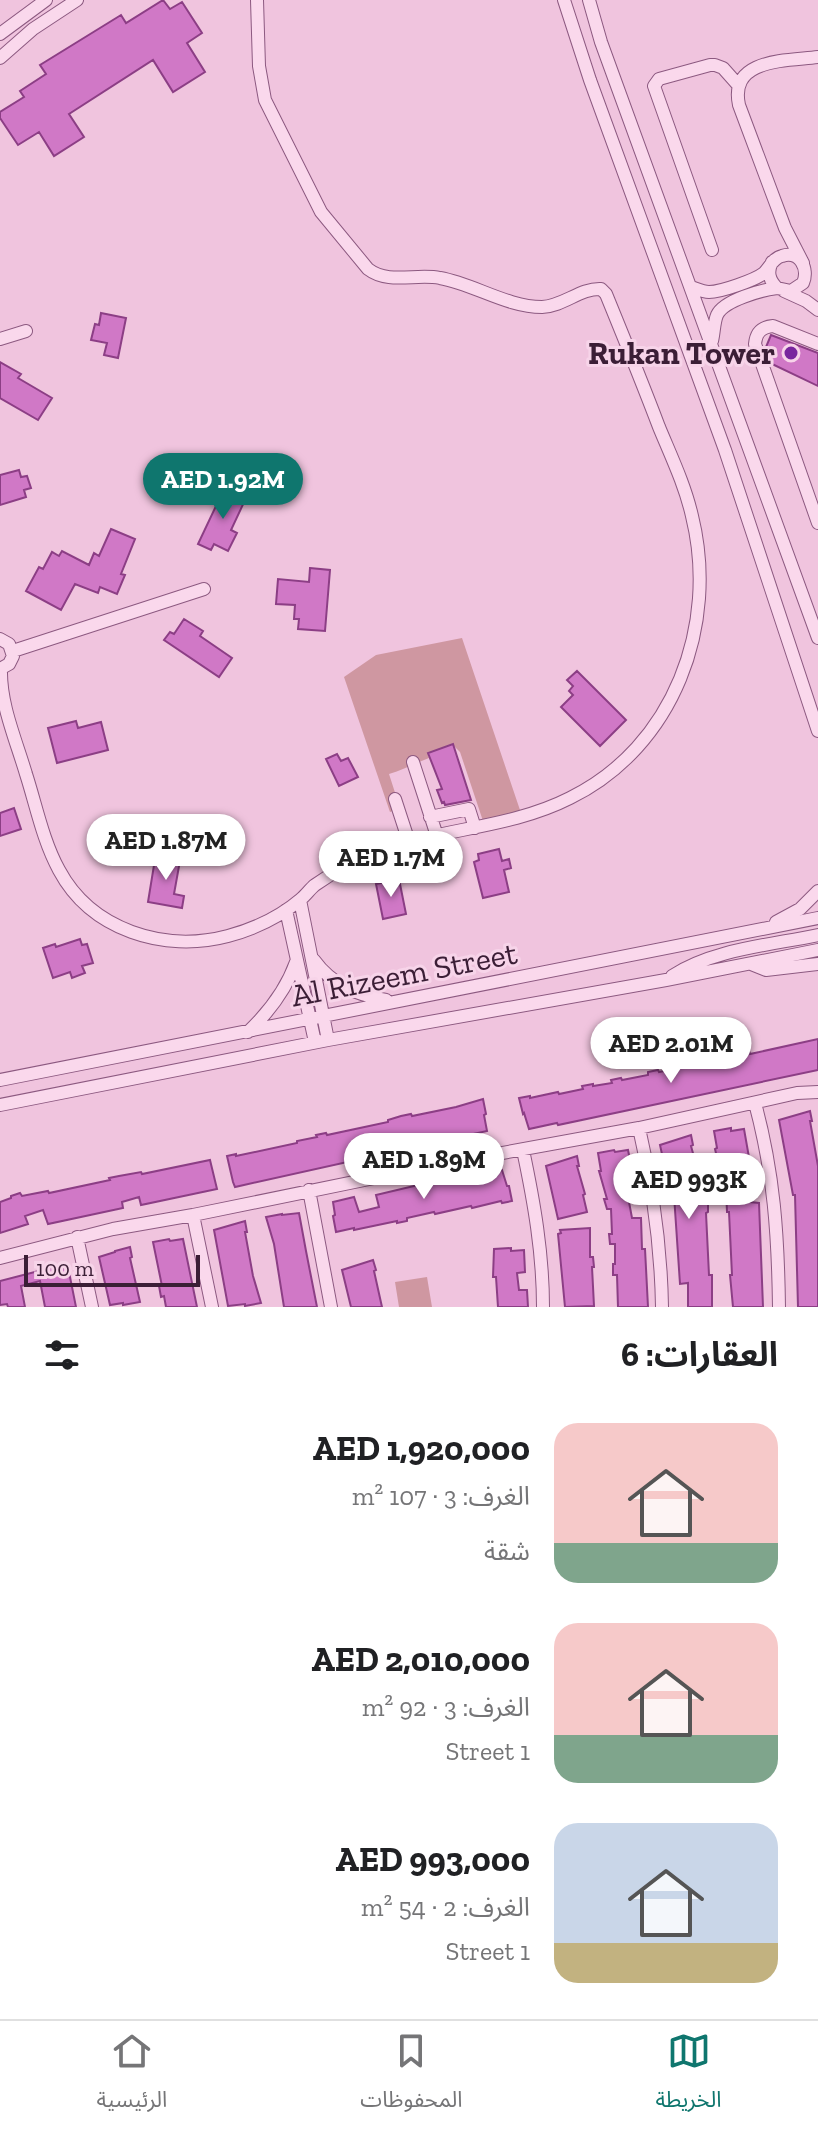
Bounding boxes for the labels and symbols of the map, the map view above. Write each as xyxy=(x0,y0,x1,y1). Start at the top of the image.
place label: Rukan Tower xyxy=(588,334,775,372)
marker: Rukan Tower xyxy=(782,344,800,362)
pin: AED 1.92M xyxy=(131,453,315,521)
pin: AED 1.87M xyxy=(74,814,258,882)
pin: AED 1.7M xyxy=(308,831,474,899)
street label: Al Rizeem Street xyxy=(288,933,520,1015)
pin: AED 2.01M xyxy=(579,1017,763,1085)
pin: AED 1.89M xyxy=(332,1133,516,1201)
pin: AED 993K xyxy=(606,1153,772,1221)
scale bar xyxy=(24,1251,200,1287)

